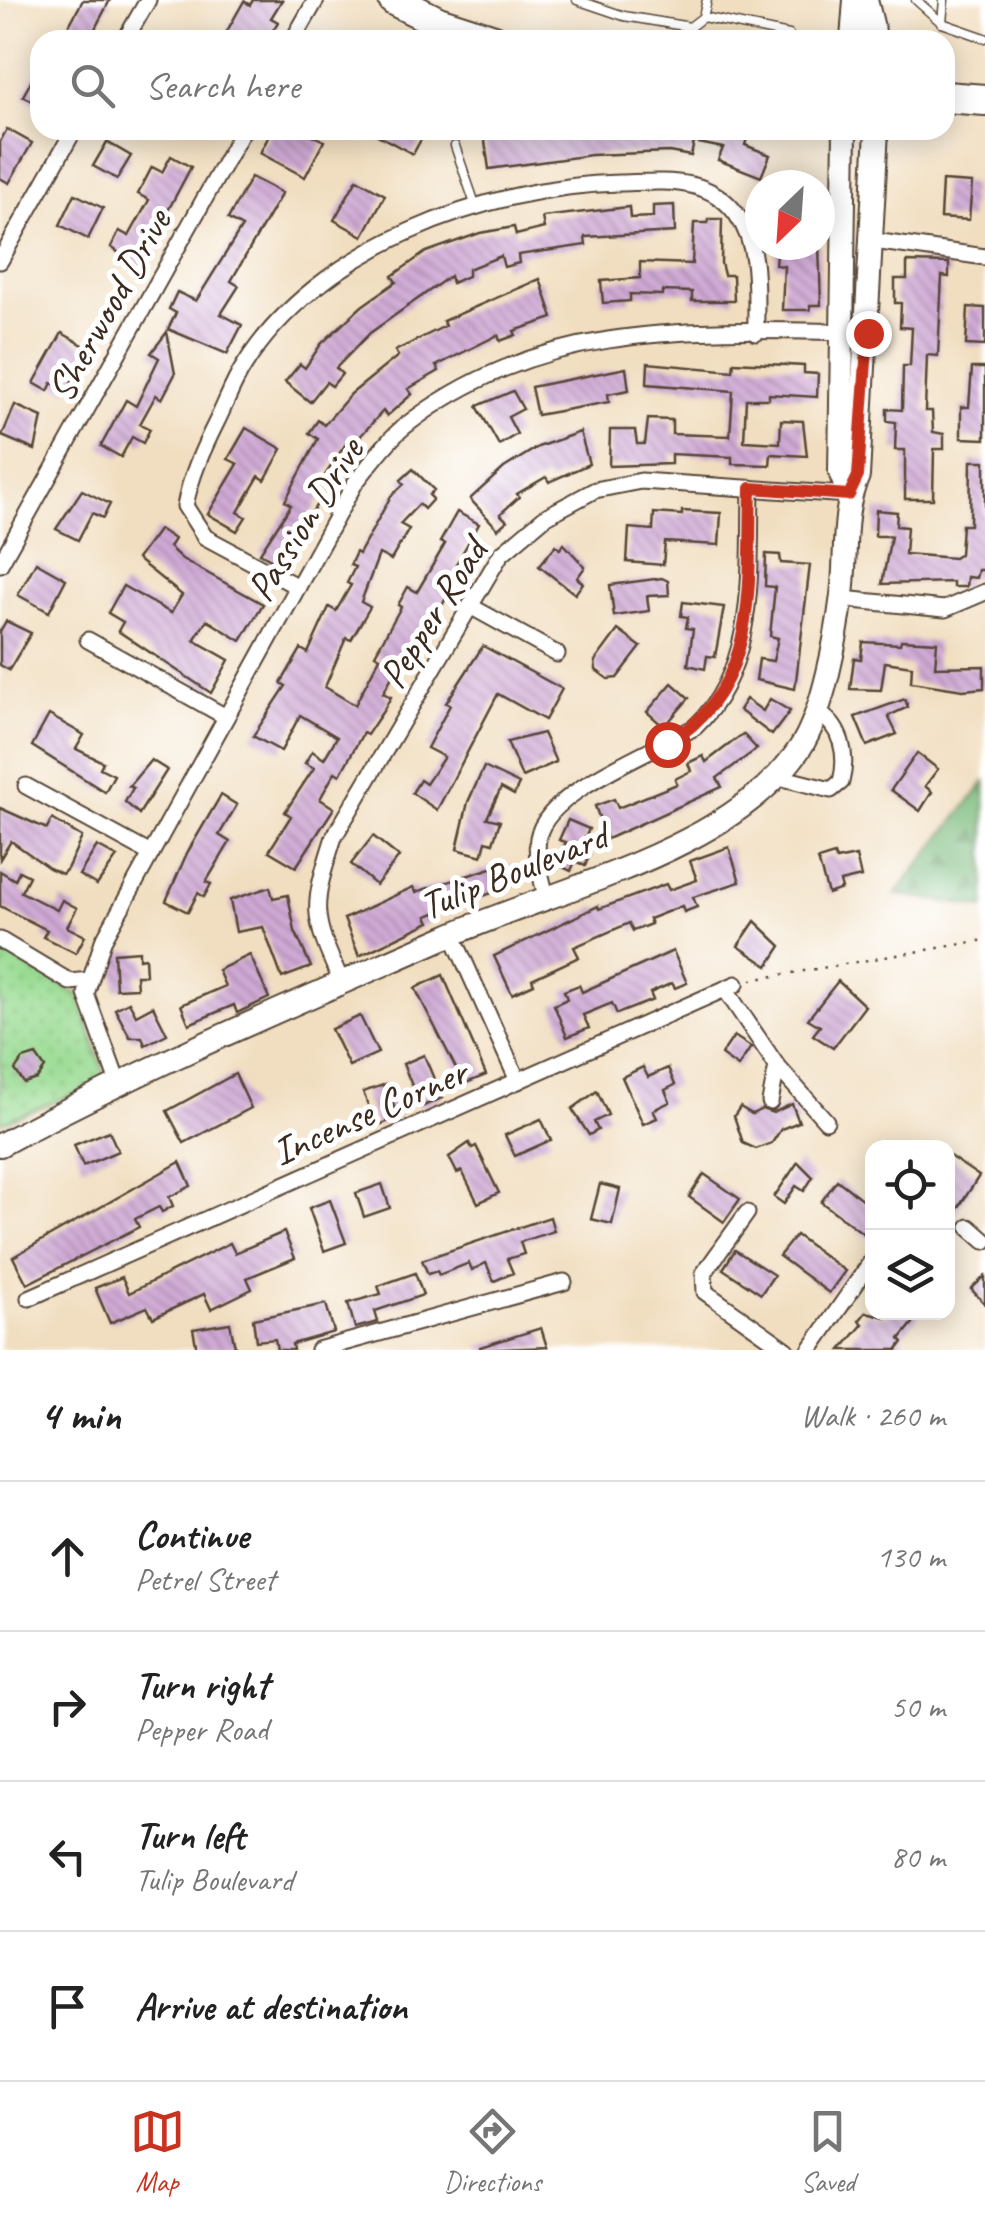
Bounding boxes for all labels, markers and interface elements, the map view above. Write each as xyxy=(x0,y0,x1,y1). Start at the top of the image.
search box xyxy=(30,30,955,140)
icon: search xyxy=(65,58,120,113)
text: Search here xyxy=(145,62,300,109)
north arrow xyxy=(745,170,835,260)
street label: Sherwood Drive xyxy=(36,198,184,410)
route end xyxy=(846,311,892,357)
street label: Passion Drive xyxy=(235,426,376,610)
street label: Pepper Road xyxy=(368,524,501,697)
route start xyxy=(645,722,691,768)
street label: Tulip Boulevard xyxy=(412,809,619,931)
street label: Incense Corner xyxy=(264,1045,478,1177)
map controls xyxy=(865,1140,955,1320)
button: locate xyxy=(865,1140,955,1230)
button: layers xyxy=(865,1230,955,1320)
text: 4 min xyxy=(40,1389,120,1442)
text: Walk · 260 m xyxy=(801,1395,945,1436)
text: Continue xyxy=(135,1512,249,1559)
icon: ahead xyxy=(40,1529,95,1584)
text: 130 m xyxy=(876,1536,945,1577)
text: Petrel Street xyxy=(135,1559,275,1600)
text: Turn right xyxy=(135,1662,269,1709)
icon: right xyxy=(40,1679,95,1734)
text: 50 m xyxy=(891,1686,945,1727)
text: Pepper Road xyxy=(135,1709,268,1750)
text: Turn left xyxy=(135,1812,245,1859)
icon: left xyxy=(40,1829,95,1884)
text: 80 m xyxy=(891,1836,945,1877)
text: Tulip Boulevard xyxy=(135,1859,293,1900)
icon: arrive xyxy=(40,1979,95,2034)
text: Arrive at destination xyxy=(135,1983,407,2030)
tab: Map xyxy=(130,2104,185,2199)
tab: Directions xyxy=(444,2104,541,2199)
tab: Saved xyxy=(800,2104,855,2199)

